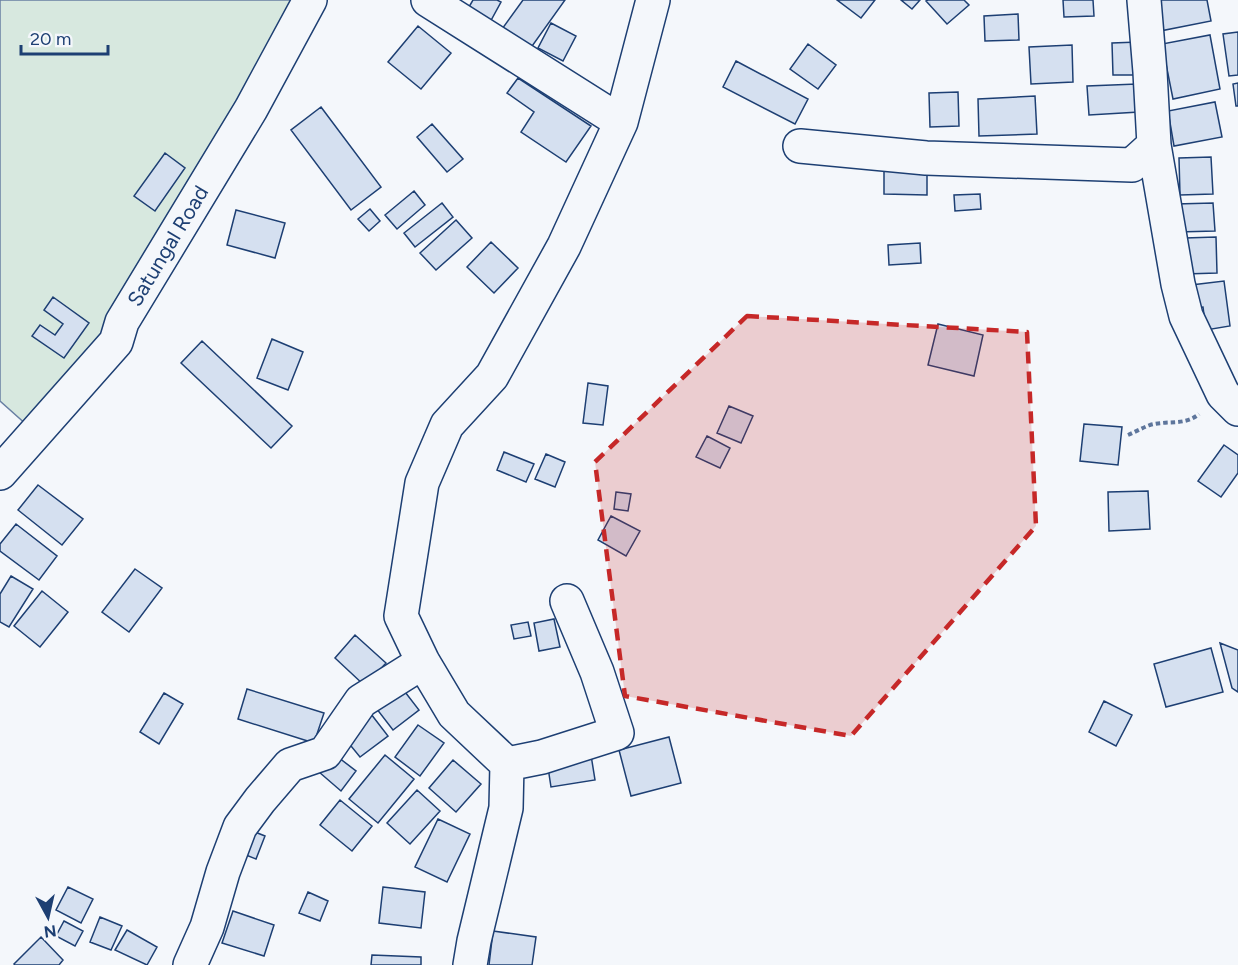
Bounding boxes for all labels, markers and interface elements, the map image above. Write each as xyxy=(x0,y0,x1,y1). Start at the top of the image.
scale bar xyxy=(21,18,108,56)
text: 20 m xyxy=(30,28,71,50)
street label: Satungal Road xyxy=(122,181,213,311)
north arrow xyxy=(18,887,78,947)
text: N xyxy=(43,921,57,942)

